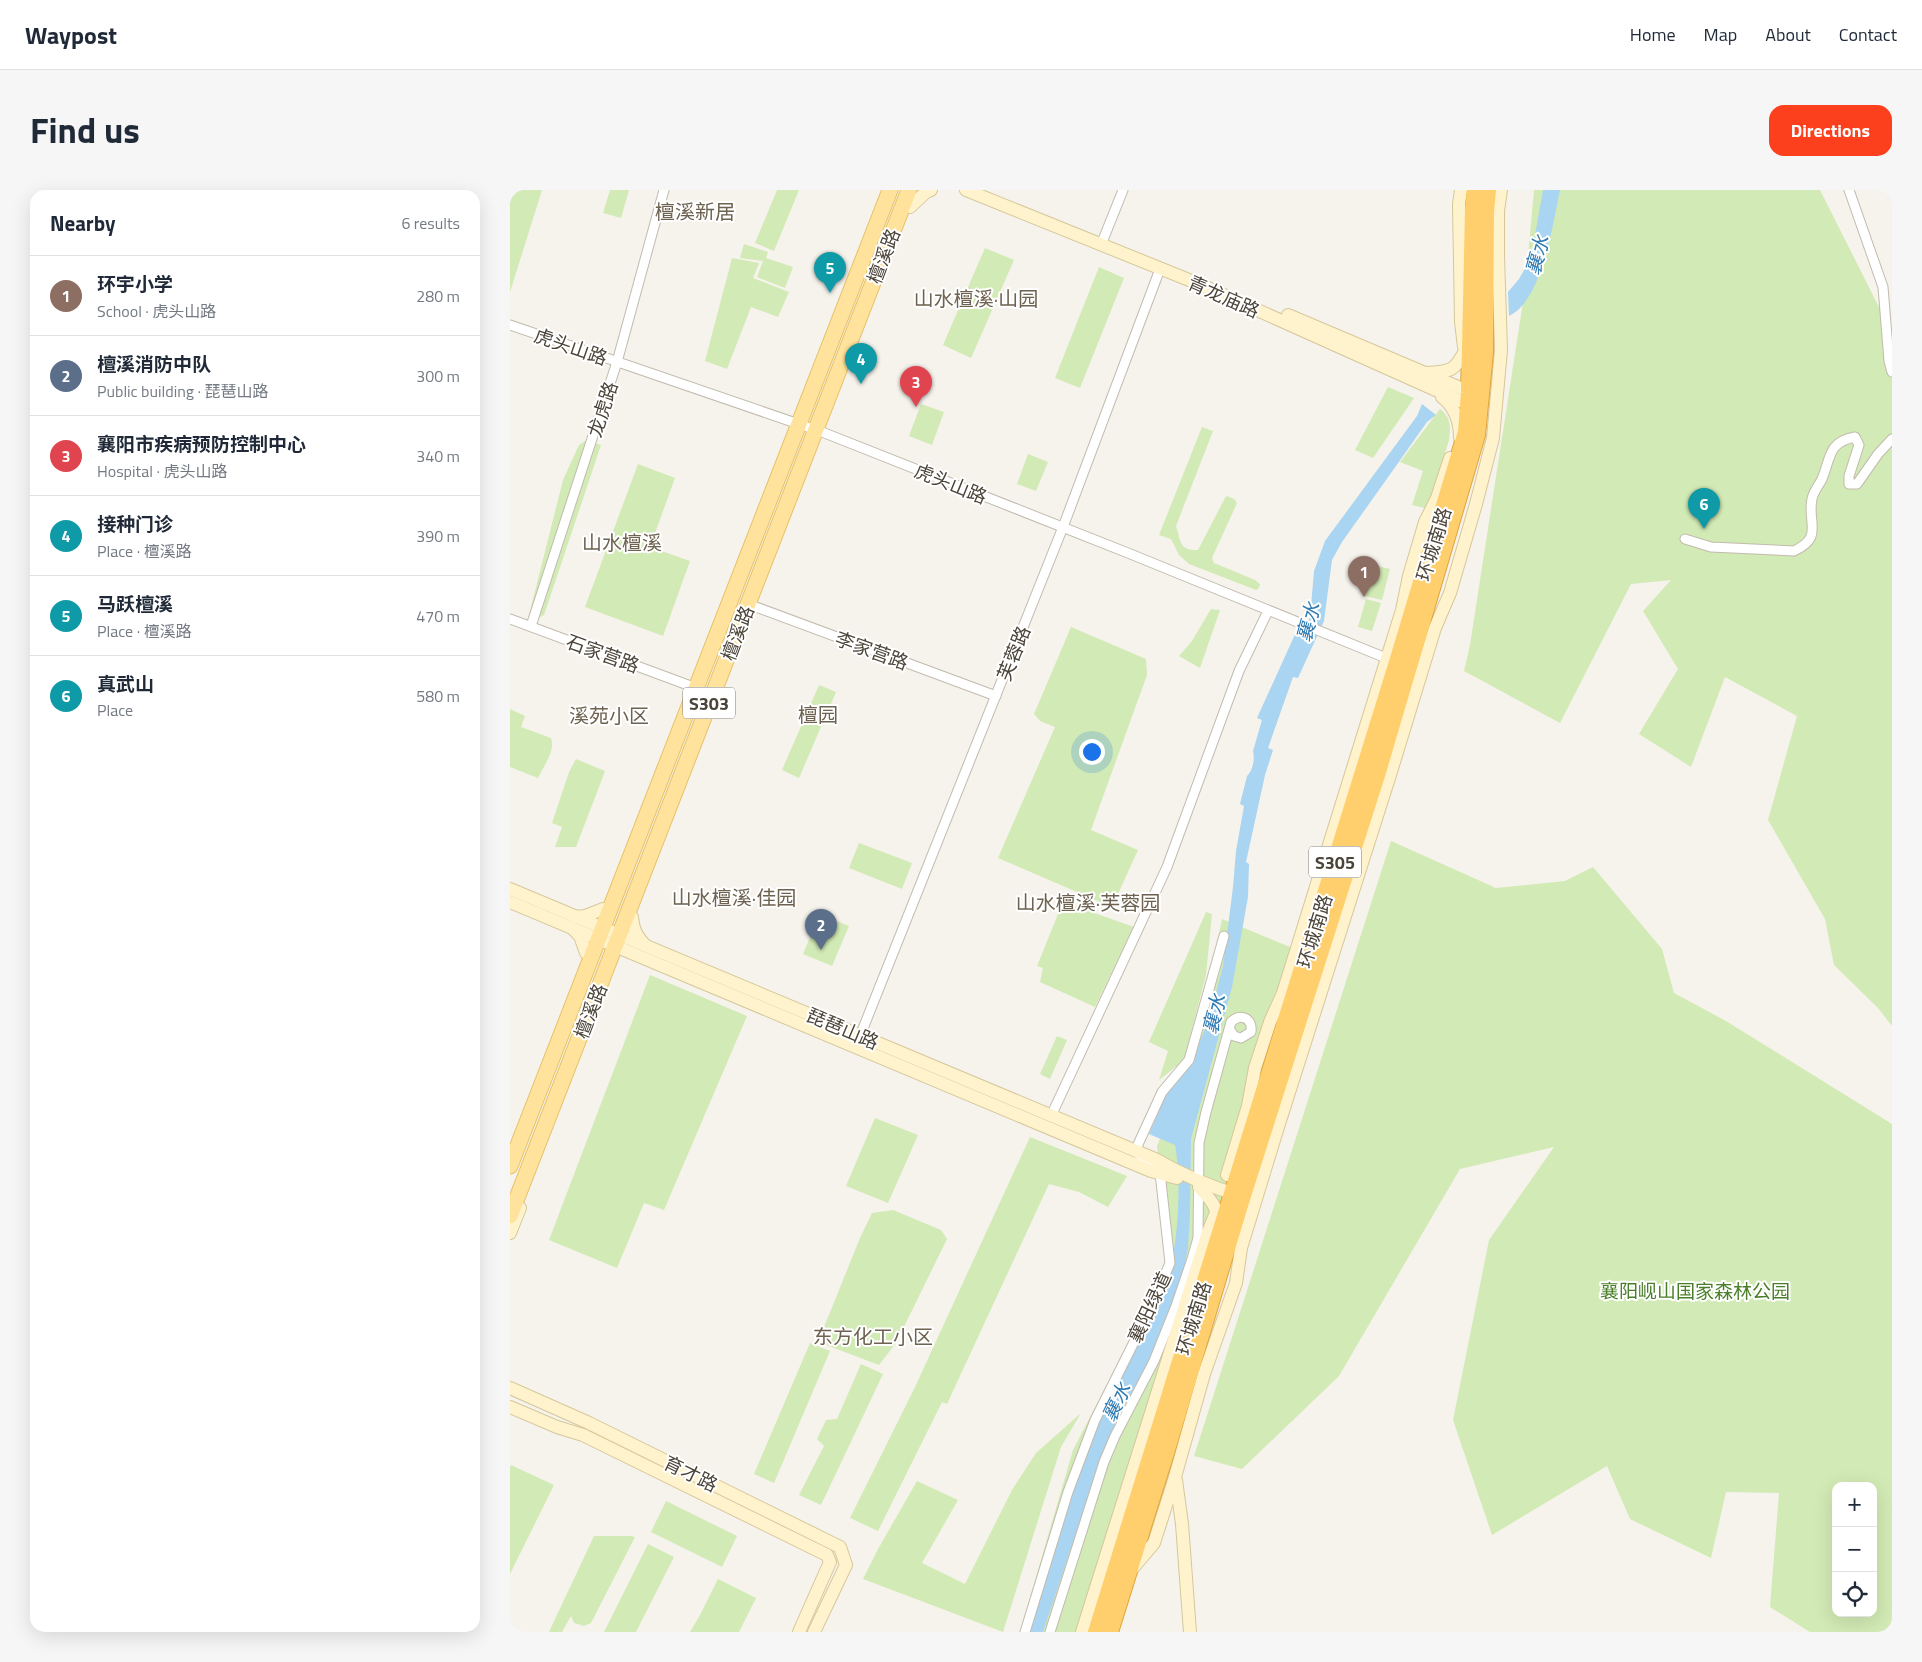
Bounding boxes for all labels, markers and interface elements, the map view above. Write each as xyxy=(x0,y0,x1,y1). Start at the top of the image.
text: Waypost xyxy=(25,17,117,53)
text: Home xyxy=(1630,21,1676,48)
text: Map xyxy=(1704,21,1737,48)
text: About xyxy=(1765,21,1811,48)
text: Contact xyxy=(1839,21,1897,48)
text: Find us xyxy=(30,103,140,157)
button: Directions xyxy=(1769,105,1892,156)
district label: 檀溪新居 xyxy=(655,196,735,227)
text: Nearby xyxy=(50,207,115,239)
text: 6 results xyxy=(401,211,460,235)
street label: 檀溪路 xyxy=(859,224,907,288)
water label: 襄水 xyxy=(1517,231,1557,278)
pin: 5 xyxy=(814,252,846,293)
street label: 青龙庙路 xyxy=(1183,267,1265,325)
text: 环宇小学 xyxy=(97,269,173,298)
district label: 山水檀溪·山园 xyxy=(914,283,1038,314)
text: 1 xyxy=(62,284,70,308)
text: 280 m xyxy=(416,284,460,308)
text: School · 虎头山路 xyxy=(97,299,216,323)
street label: 虎头山路 xyxy=(530,320,612,372)
pin: 4 xyxy=(845,343,877,384)
text: 檀溪消防中队 xyxy=(97,349,211,378)
text: 2 xyxy=(62,364,70,388)
text: 300 m xyxy=(416,364,460,388)
pin: 3 xyxy=(900,366,932,407)
street label: 龙虎路 xyxy=(579,377,625,441)
text: Public building · 琵琶山路 xyxy=(97,379,269,403)
text: 襄阳市疾病预防控制中心 xyxy=(97,429,306,458)
text: 3 xyxy=(62,444,70,468)
text: 340 m xyxy=(416,444,460,468)
street label: 虎头山路 xyxy=(910,455,992,511)
text: Hospital · 虎头山路 xyxy=(97,459,227,483)
pin: 6 xyxy=(1688,488,1720,529)
street label: 环城南路 xyxy=(1408,503,1458,585)
text: 接种门诊 xyxy=(97,509,173,538)
text: 4 xyxy=(62,524,70,548)
text: 390 m xyxy=(416,524,460,548)
district label: 山水檀溪 xyxy=(582,527,662,558)
text: Place · 檀溪路 xyxy=(97,539,192,563)
pin: 1 xyxy=(1348,556,1380,597)
text: 马跃檀溪 xyxy=(97,589,173,618)
water label: 襄水 xyxy=(1288,598,1328,645)
street label: 檀溪路 xyxy=(713,601,761,665)
text: 5 xyxy=(62,604,70,628)
text: 470 m xyxy=(416,604,460,628)
text: Place · 檀溪路 xyxy=(97,619,192,643)
street label: 芙蓉路 xyxy=(989,621,1037,685)
street label: 李家营路 xyxy=(831,623,913,677)
street label: 石家营路 xyxy=(562,626,644,680)
text: 真武山 xyxy=(97,669,154,698)
text: 6 xyxy=(62,684,70,708)
text: 580 m xyxy=(416,684,460,708)
road number: S303 xyxy=(683,688,735,718)
text: Place xyxy=(97,698,133,722)
district label: 檀园 xyxy=(798,699,838,730)
district label: 溪苑小区 xyxy=(569,700,649,731)
your location xyxy=(1079,739,1105,765)
road number: S305 xyxy=(1309,846,1361,878)
district label: 山水檀溪·佳园 xyxy=(672,882,796,913)
district label: 山水檀溪·芙蓉园 xyxy=(1016,887,1160,918)
street label: 环城南路 xyxy=(1289,890,1339,972)
pin: 2 xyxy=(805,909,837,950)
street label: 檀溪路 xyxy=(566,979,614,1043)
water label: 襄水 xyxy=(1194,990,1234,1037)
street label: 琵琶山路 xyxy=(802,1000,884,1056)
street label: 襄阳绿道 xyxy=(1120,1266,1178,1348)
park label: 襄阳岘山国家森林公园 xyxy=(1600,1276,1790,1305)
street label: 环城南路 xyxy=(1168,1277,1218,1359)
district label: 东方化工小区 xyxy=(813,1321,933,1352)
water label: 襄水 xyxy=(1093,1376,1139,1427)
street label: 育才路 xyxy=(659,1447,723,1499)
map controls xyxy=(1832,1482,1877,1617)
button: + xyxy=(1832,1482,1877,1527)
button: − xyxy=(1832,1527,1877,1572)
button: locate xyxy=(1832,1572,1877,1617)

